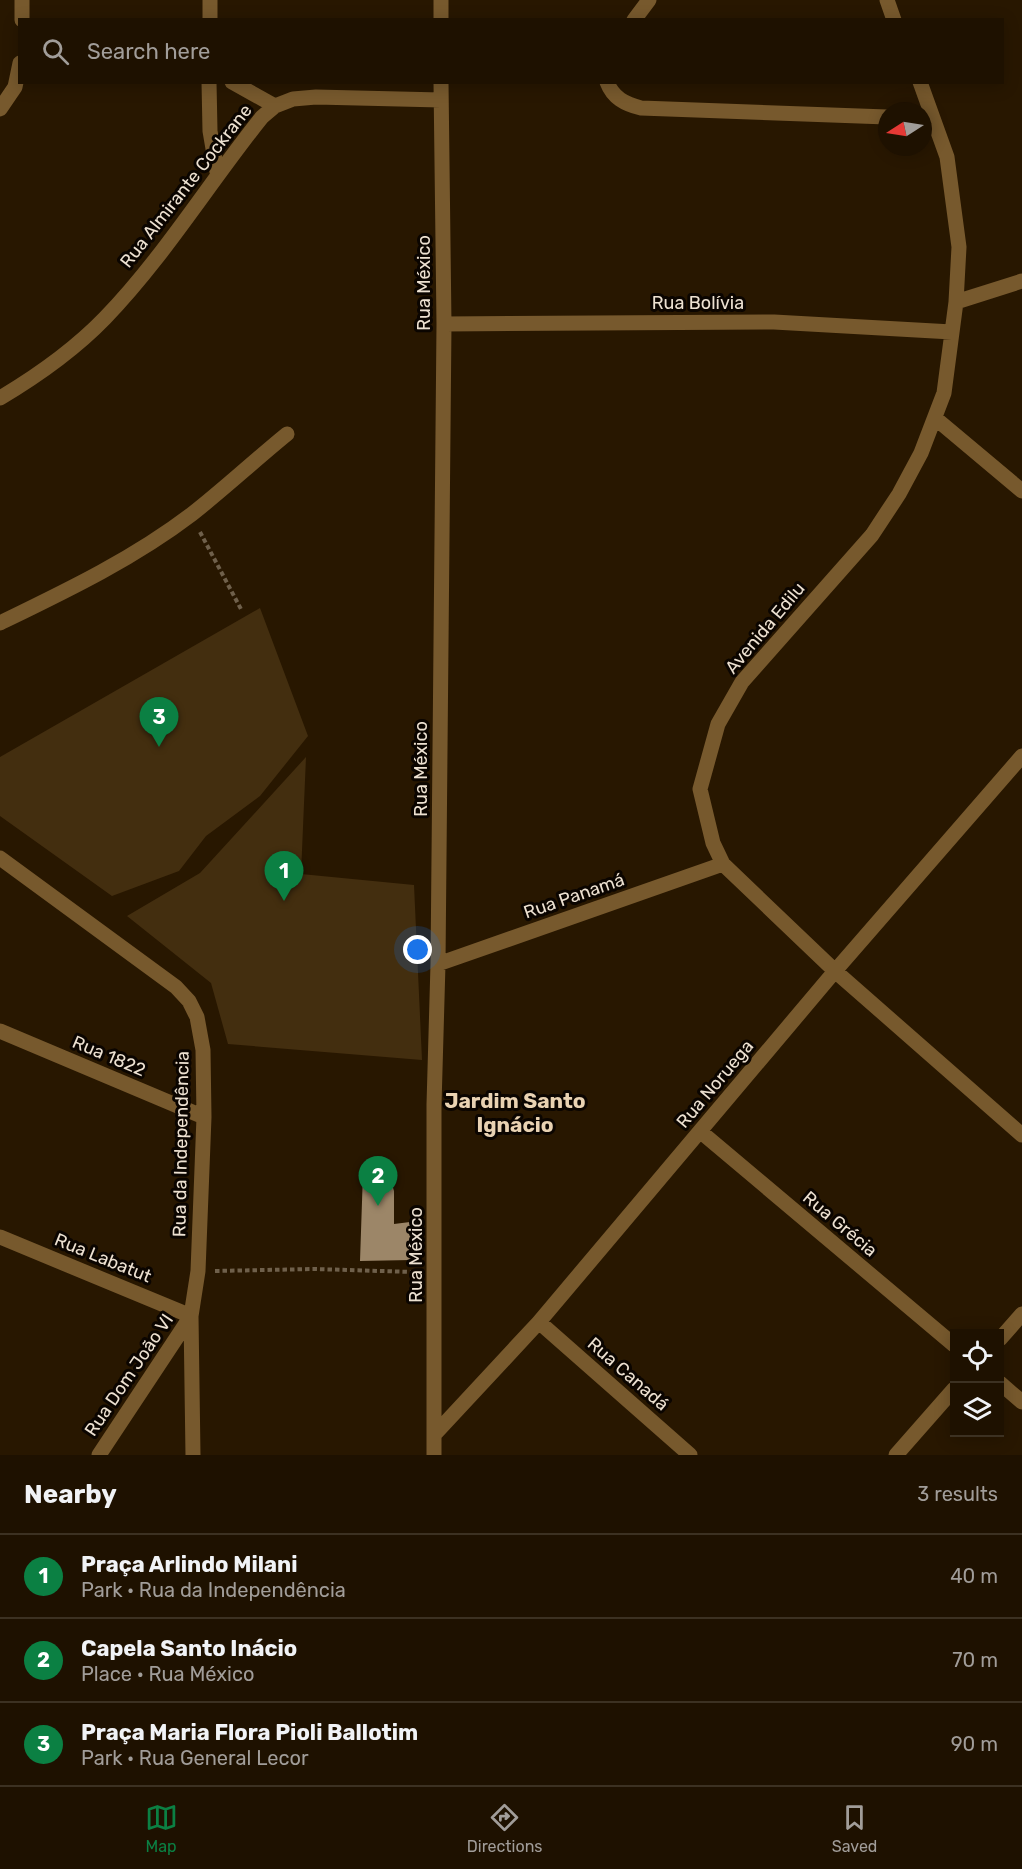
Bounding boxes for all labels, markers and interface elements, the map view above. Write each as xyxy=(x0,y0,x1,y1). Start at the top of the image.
search box xyxy=(18,18,1004,84)
icon: search xyxy=(39,35,72,68)
text: Search here xyxy=(87,38,210,65)
street label: Rua Almirante Cockrane xyxy=(115,100,257,272)
north arrow xyxy=(878,102,932,156)
street label: Rua México xyxy=(413,235,435,331)
street label: Rua Bolívia xyxy=(652,292,744,314)
street label: Avenida Edilu xyxy=(720,578,810,678)
pin: 3 xyxy=(140,698,178,747)
street label: Rua México xyxy=(410,721,432,817)
pin: 1 xyxy=(264,852,304,901)
street label: Rua Panamá xyxy=(521,868,627,924)
your location xyxy=(403,935,432,964)
street label: Rua 1822 xyxy=(69,1031,149,1081)
street label: Rua Noruega xyxy=(672,1035,758,1133)
street label: Rua da Independência xyxy=(168,1051,194,1237)
district label: Jardim Santo Ignácio xyxy=(444,1088,586,1137)
pin: 2 xyxy=(358,1156,398,1206)
street label: Rua Grécia xyxy=(798,1187,882,1261)
street label: Rua México xyxy=(405,1207,427,1303)
street label: Rua Labatut xyxy=(51,1229,155,1287)
street label: Rua Dom João VI xyxy=(80,1310,178,1440)
map controls xyxy=(950,1329,1004,1437)
button: locate xyxy=(950,1329,1004,1383)
street label: Rua Canadá xyxy=(583,1333,673,1415)
button: layers xyxy=(950,1383,1004,1437)
text: Nearby xyxy=(24,1479,117,1510)
text: 3 results xyxy=(917,1482,998,1506)
text: Praça Arlindo Milani xyxy=(81,1551,297,1578)
text: 1 xyxy=(39,1564,48,1588)
text: 40 m xyxy=(950,1564,998,1588)
text: Park · Rua da Independência xyxy=(81,1578,346,1602)
text: Capela Santo Inácio xyxy=(81,1635,297,1662)
text: 2 xyxy=(37,1648,50,1672)
text: 70 m xyxy=(952,1648,998,1672)
text: Place · Rua México xyxy=(81,1662,254,1686)
text: Praça Maria Flora Pioli Ballotim xyxy=(81,1719,418,1746)
text: 3 xyxy=(37,1732,50,1756)
text: 90 m xyxy=(951,1732,998,1756)
text: Park · Rua General Lecor xyxy=(81,1746,309,1770)
tab: Map xyxy=(145,1801,178,1856)
tab: Directions xyxy=(467,1801,543,1856)
tab: Saved xyxy=(832,1801,877,1856)

